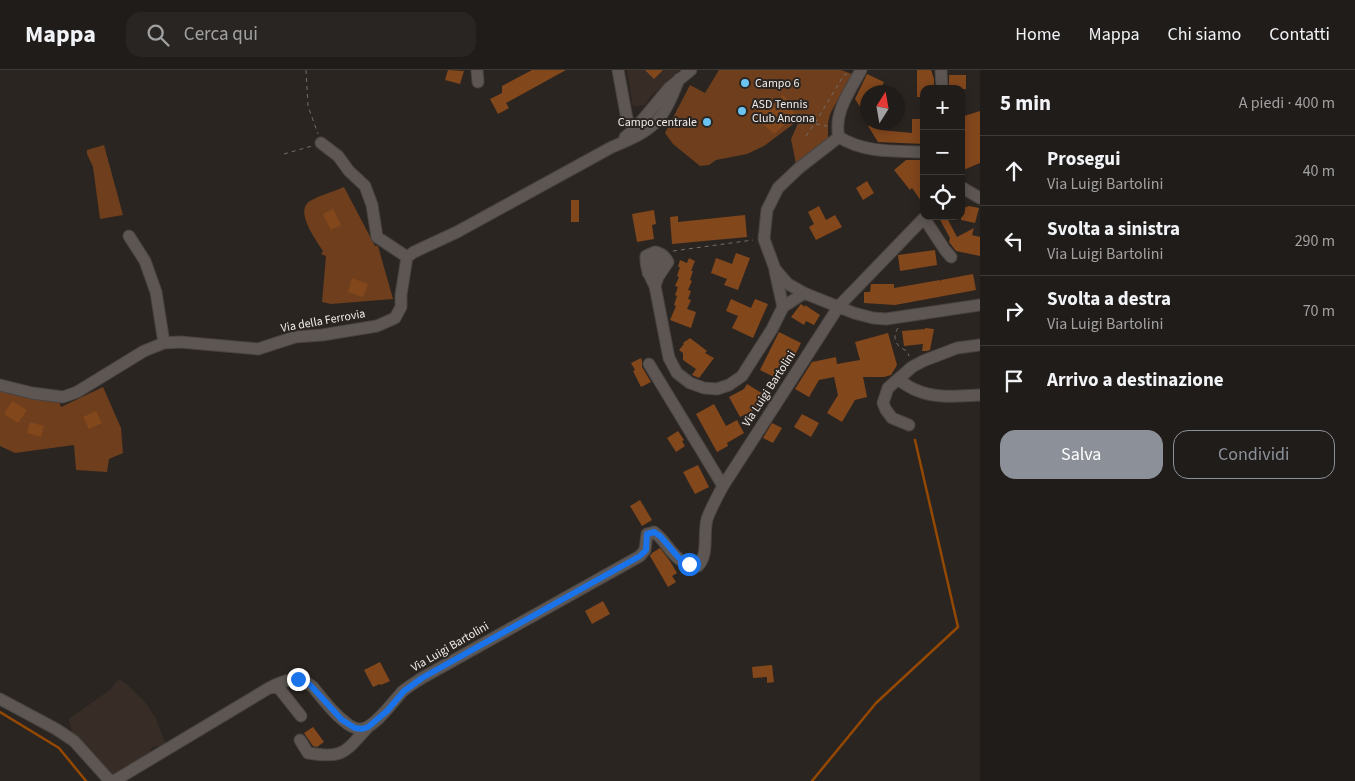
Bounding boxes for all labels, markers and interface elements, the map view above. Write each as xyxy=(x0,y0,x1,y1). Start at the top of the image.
search box xyxy=(126,12,476,57)
text: Mappa xyxy=(25,17,96,52)
icon: search xyxy=(144,21,172,49)
text: Cerca qui xyxy=(184,21,258,48)
text: Home xyxy=(1015,22,1061,47)
text: Mappa xyxy=(1089,22,1140,47)
text: Chi siamo xyxy=(1168,22,1241,47)
text: Contatti xyxy=(1269,22,1330,47)
place label: Campo 6 xyxy=(755,75,799,92)
marker: Campo 6 xyxy=(739,77,751,89)
north arrow xyxy=(860,85,905,130)
map controls xyxy=(920,85,965,220)
button: + xyxy=(920,85,965,130)
text: 5 min xyxy=(1000,88,1051,118)
text: A piedi · 400 m xyxy=(1239,92,1335,114)
place label: ASD Tennis Club Ancona xyxy=(752,96,815,127)
marker: ASD Tennis Club Ancona xyxy=(736,105,748,117)
place label: Campo centrale xyxy=(618,114,697,131)
marker: Campo centrale xyxy=(701,116,713,128)
button: − xyxy=(920,130,965,175)
text: Prosegui xyxy=(1047,146,1120,173)
icon: ahead xyxy=(1000,157,1028,185)
text: 40 m xyxy=(1303,160,1335,182)
text: Via Luigi Bartolini xyxy=(1047,173,1164,195)
button: locate xyxy=(920,175,965,220)
text: Svolta a sinistra xyxy=(1047,216,1180,243)
icon: left xyxy=(1000,227,1028,255)
text: 290 m xyxy=(1295,230,1335,252)
text: Via Luigi Bartolini xyxy=(1047,243,1164,265)
text: Svolta a destra xyxy=(1047,286,1171,313)
icon: right xyxy=(1000,297,1028,325)
text: 70 m xyxy=(1303,300,1335,322)
street label: Via della Ferrovia xyxy=(279,305,367,337)
text: Via Luigi Bartolini xyxy=(1047,313,1164,335)
street label: Via Luigi Bartolini xyxy=(738,348,800,430)
icon: arrive xyxy=(1000,367,1028,395)
text: Arrivo a destinazione xyxy=(1047,367,1224,394)
button: Salva xyxy=(1000,430,1163,479)
button: Condividi xyxy=(1173,430,1335,479)
route start xyxy=(678,553,701,576)
street label: Via Luigi Bartolini xyxy=(408,618,492,676)
route end xyxy=(287,668,310,691)

